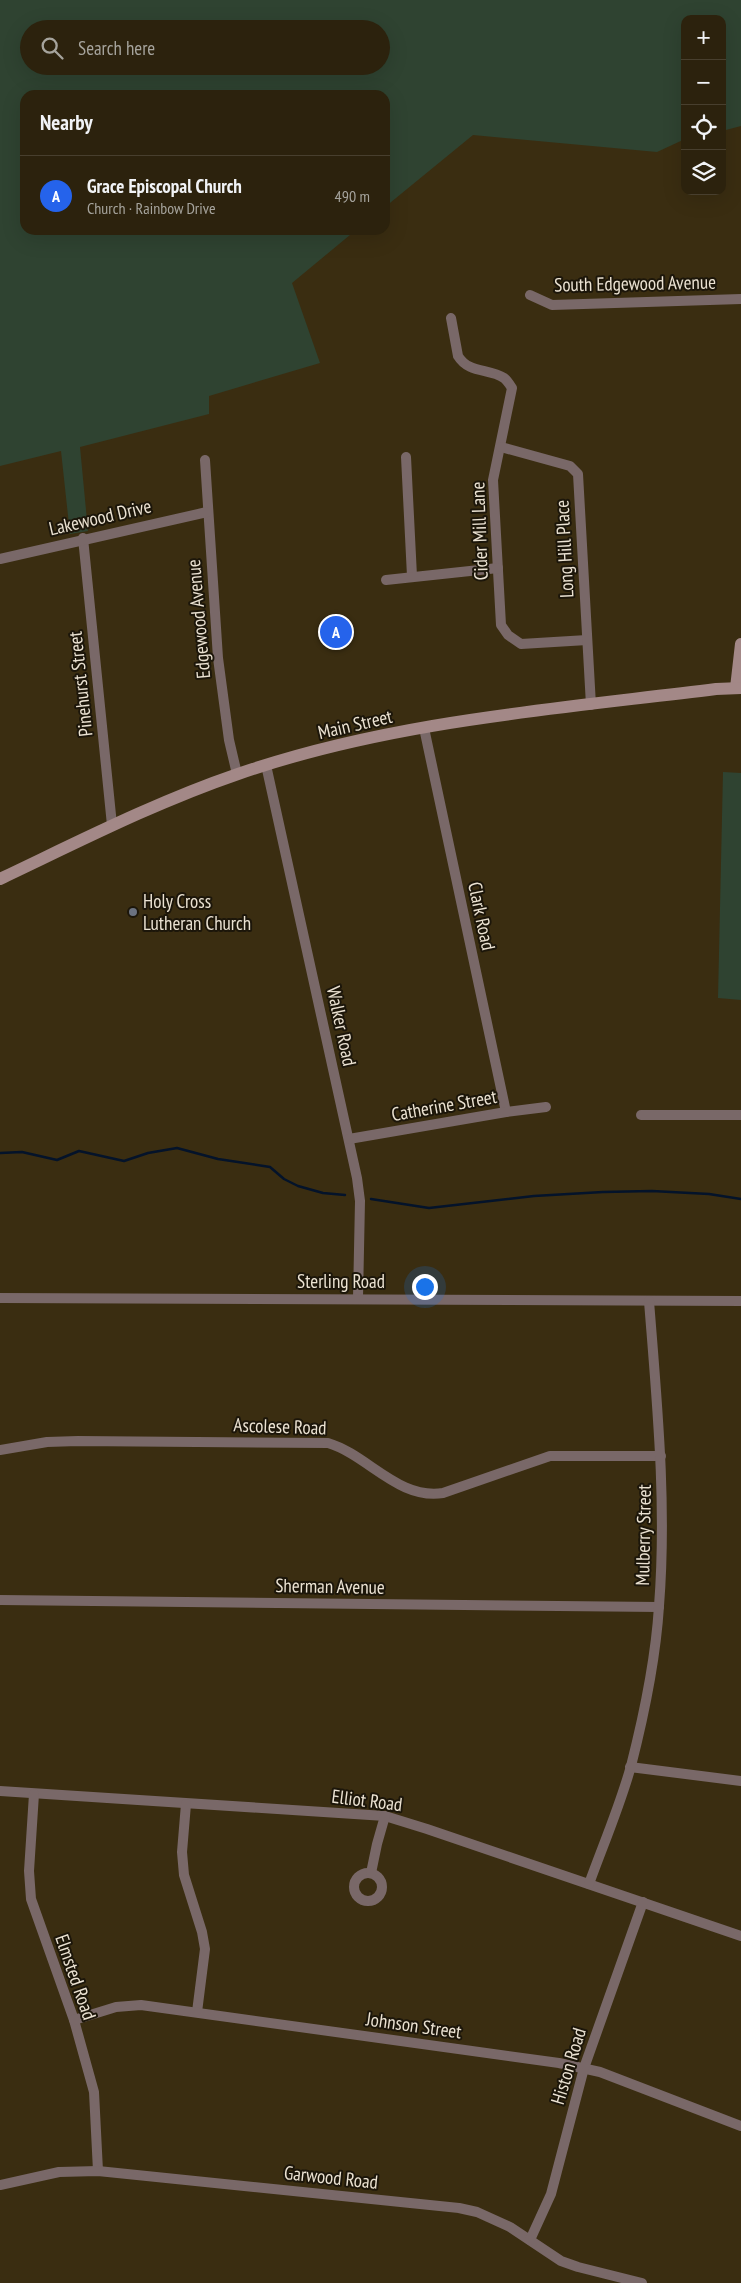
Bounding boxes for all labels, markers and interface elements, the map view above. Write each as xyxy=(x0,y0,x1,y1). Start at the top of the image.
map controls xyxy=(681,15,726,195)
button: + xyxy=(681,15,726,60)
search box xyxy=(20,20,390,75)
icon: search xyxy=(38,34,66,62)
text: Search here xyxy=(78,36,155,60)
button: − xyxy=(681,60,726,105)
button: locate xyxy=(681,105,726,150)
text: Nearby xyxy=(40,109,93,136)
button: layers xyxy=(681,150,726,195)
text: Grace Episcopal Church xyxy=(87,174,242,198)
text: A xyxy=(52,186,60,206)
text: 490 m xyxy=(335,186,370,206)
text: Church · Rainbow Drive xyxy=(87,198,216,218)
street label: South Edgewood Avenue xyxy=(554,270,716,296)
street label: Cider Mill Lane xyxy=(465,481,493,581)
street label: Lakewood Drive xyxy=(46,494,154,540)
street label: Long Hill Place xyxy=(549,499,579,599)
street label: Edgewood Avenue xyxy=(181,558,215,680)
pin: A xyxy=(320,613,352,651)
street label: Pinehurst Street xyxy=(62,629,97,738)
street label: Main Street xyxy=(316,704,395,744)
street label: Clark Road xyxy=(463,880,501,952)
place label: Holy Cross Lutheran Church xyxy=(143,889,251,935)
marker: Holy Cross Lutheran Church xyxy=(127,906,139,918)
street label: Walker Road xyxy=(322,984,362,1068)
street label: Catherine Street xyxy=(390,1084,499,1126)
street label: Sterling Road xyxy=(297,1269,385,1293)
your location xyxy=(412,1274,438,1300)
street label: Ascolese Road xyxy=(233,1412,327,1440)
street label: Mulberry Street xyxy=(630,1483,656,1586)
street label: Sherman Avenue xyxy=(275,1573,385,1599)
street label: Elliot Road xyxy=(330,1784,404,1816)
street label: Elmsted Road xyxy=(50,1931,102,2023)
street label: Johnson Street xyxy=(364,2006,464,2044)
street label: Histon Road xyxy=(545,2025,591,2107)
street label: Garwood Road xyxy=(283,2160,379,2194)

